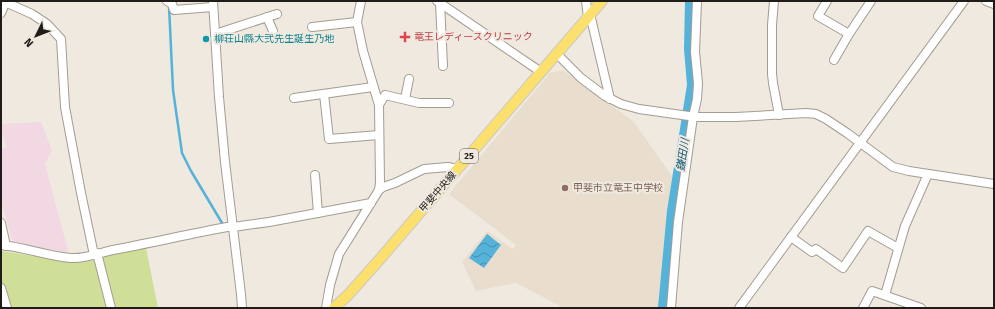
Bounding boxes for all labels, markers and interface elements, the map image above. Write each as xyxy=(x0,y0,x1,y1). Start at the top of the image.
north arrow xyxy=(16,16,56,56)
marker: 竜王レディースクリニック xyxy=(399,31,411,43)
place label: 竜王レディースクリニック xyxy=(414,31,533,43)
place label: 柳荘山縣大弐先生誕生乃地 xyxy=(214,33,335,45)
marker: 柳荘山縣大弐先生誕生乃地 xyxy=(201,34,211,44)
text: N xyxy=(22,35,36,50)
water label: 鎌田川 xyxy=(674,137,692,172)
road number: 25 xyxy=(460,149,478,163)
street label: 甲斐中央線 xyxy=(417,169,459,215)
place label: 甲斐市立竜王中学校 xyxy=(573,182,663,194)
marker: 甲斐市立竜王中学校 xyxy=(560,183,570,193)

